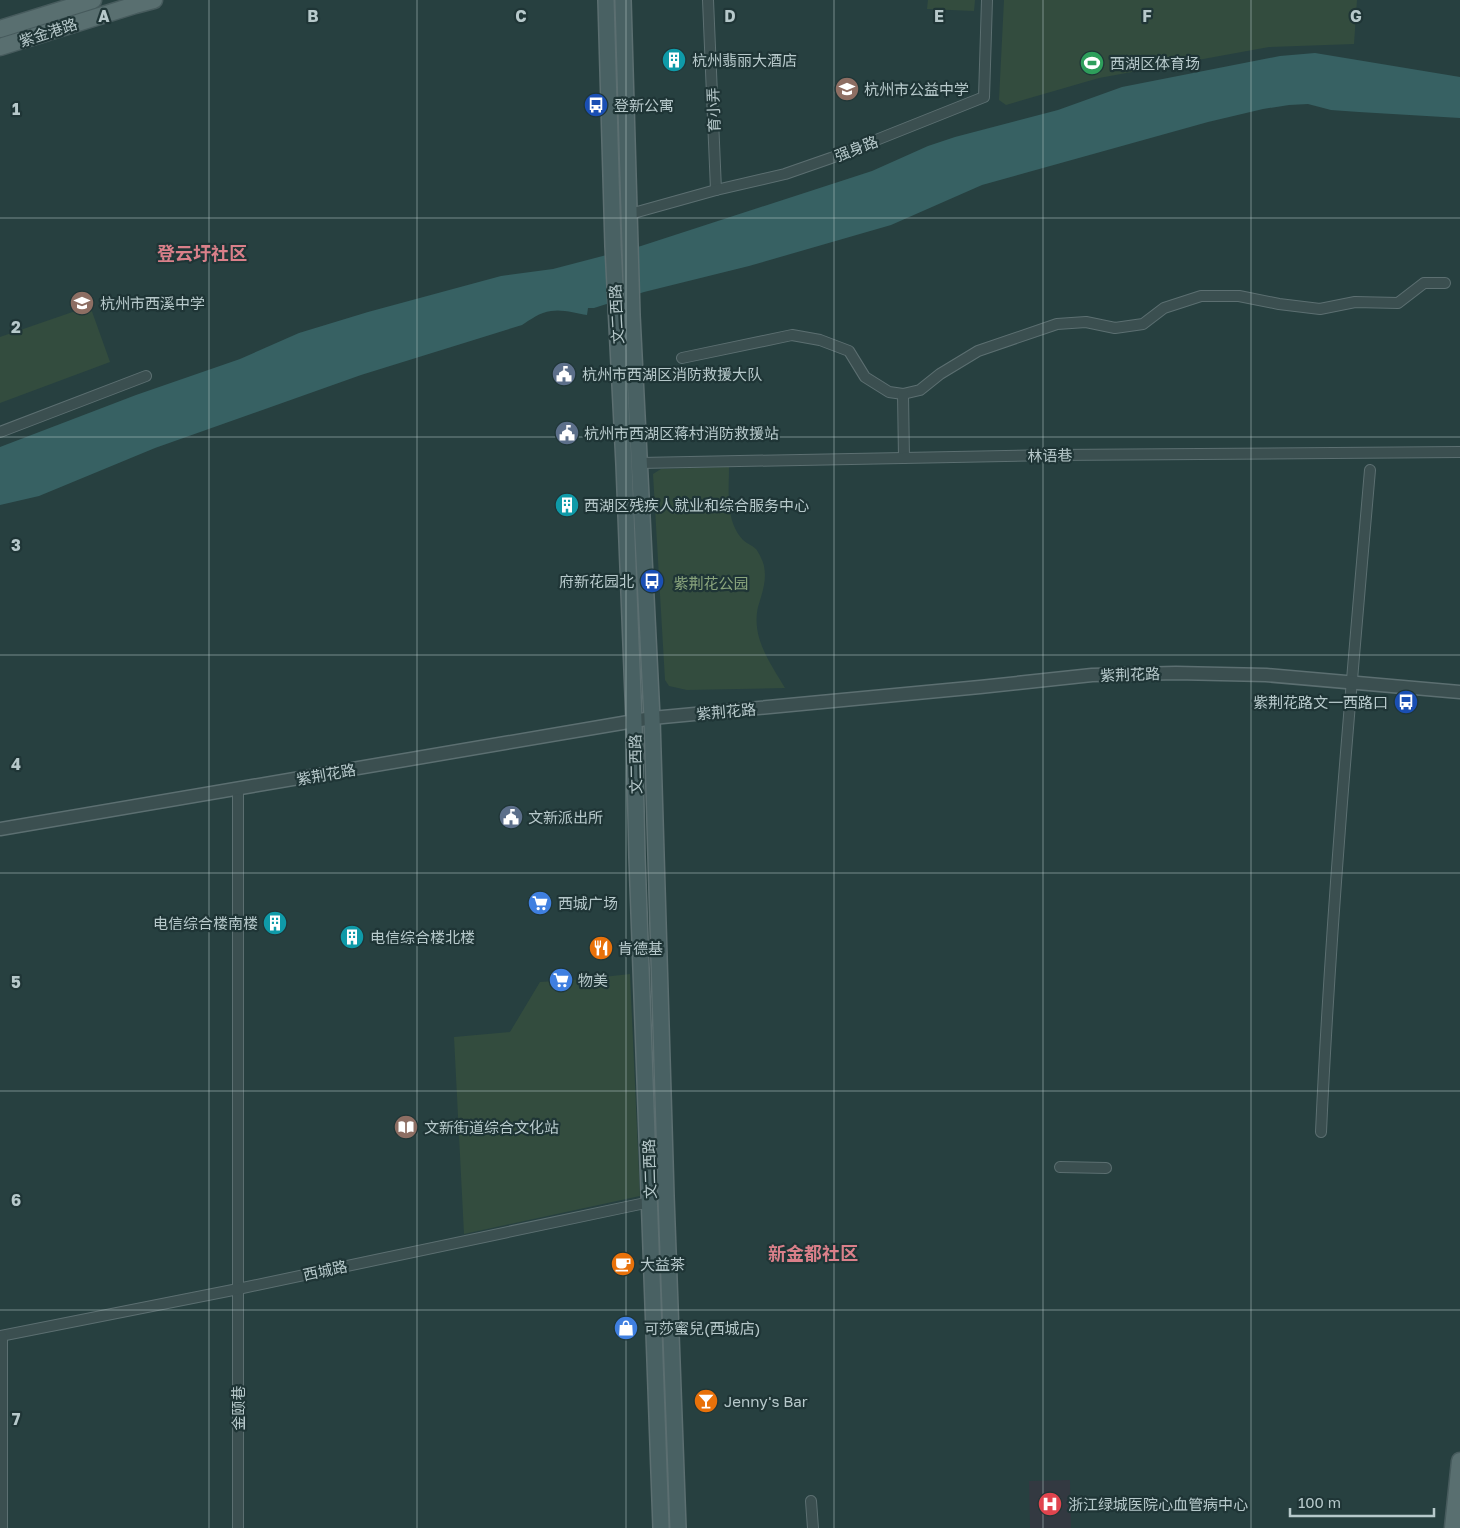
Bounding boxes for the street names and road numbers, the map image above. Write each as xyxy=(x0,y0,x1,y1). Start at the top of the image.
street label: 紫金港路 xyxy=(17,14,79,50)
street label: 育小弄 xyxy=(703,87,723,133)
street label: 强身路 xyxy=(832,132,880,164)
street label: 文二西路 xyxy=(605,284,627,344)
street label: 林语巷 xyxy=(1027,446,1073,464)
street label: 紫荆花路 xyxy=(1100,664,1160,684)
street label: 紫荆花路 xyxy=(695,699,757,723)
street label: 文二西路 xyxy=(625,734,645,794)
street label: 紫荆花路 xyxy=(295,760,357,788)
street label: 文二西路 xyxy=(639,1139,659,1199)
street label: 西城路 xyxy=(301,1257,349,1283)
street label: 金颐巷 xyxy=(229,1385,247,1431)

